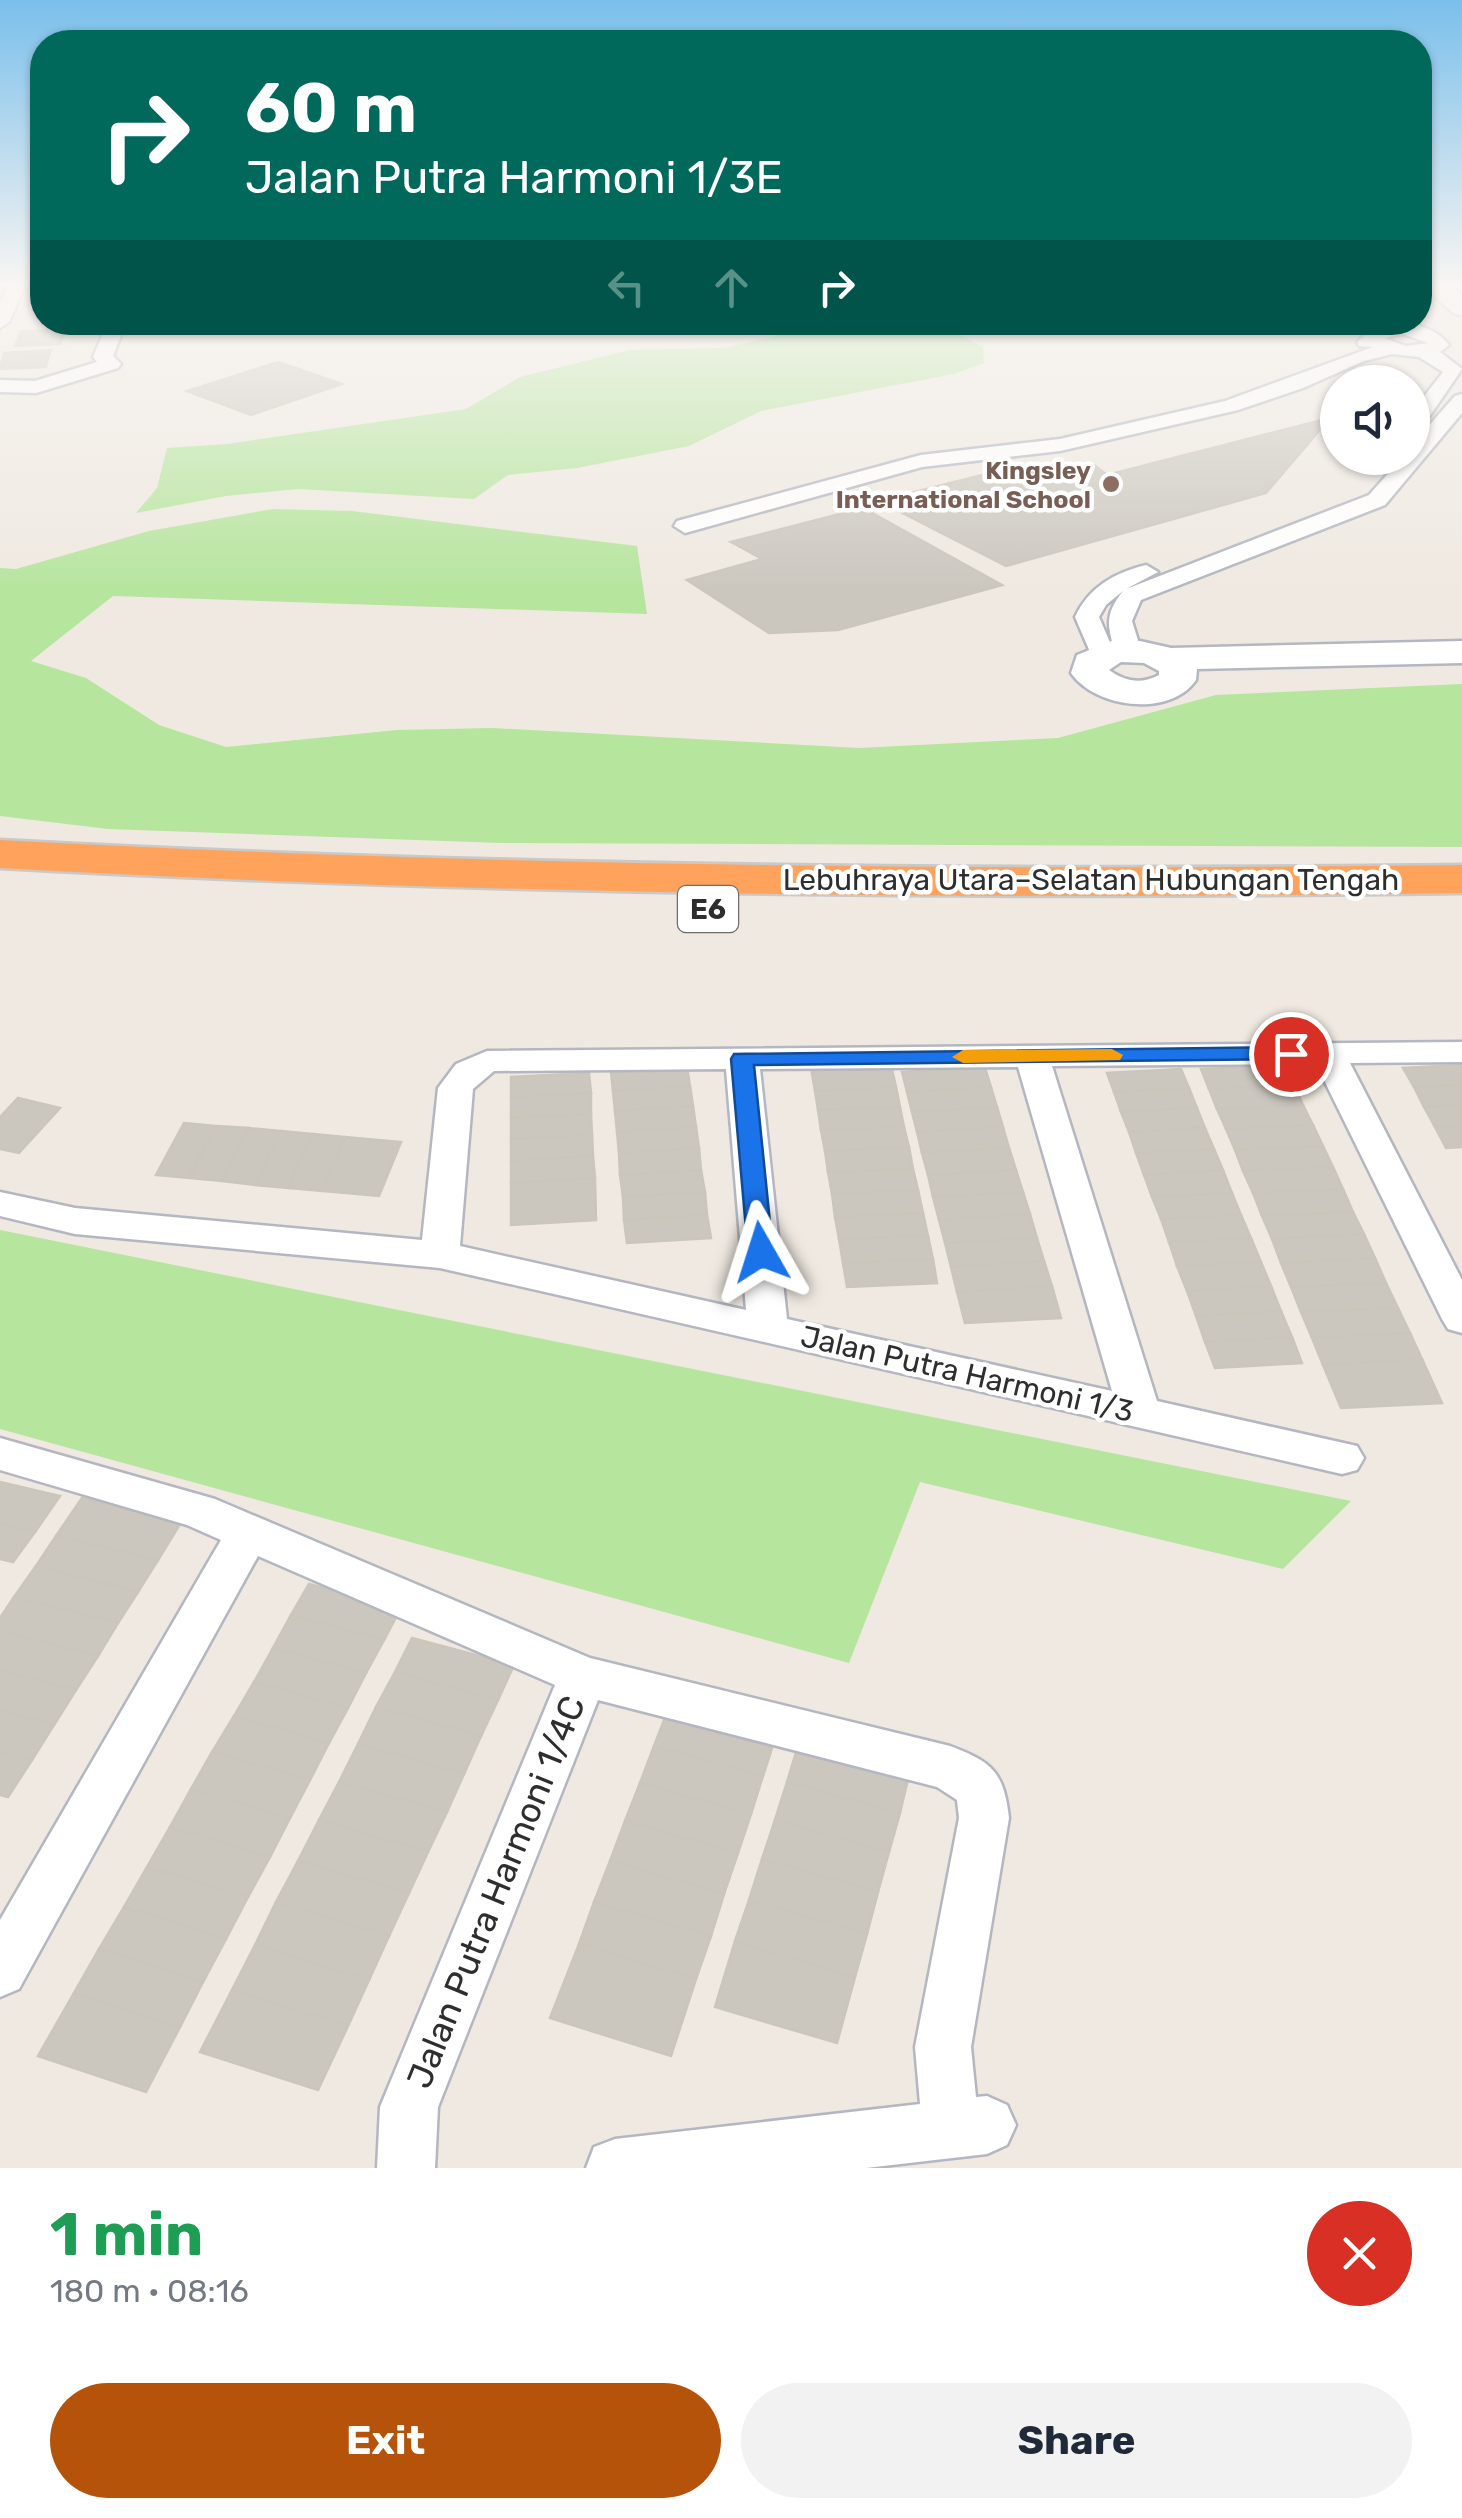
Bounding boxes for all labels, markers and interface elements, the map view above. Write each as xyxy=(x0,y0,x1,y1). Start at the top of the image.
text: 60 m xyxy=(245,67,417,150)
icon: right xyxy=(80,70,210,200)
text: Jalan Putra Harmoni 1/3E xyxy=(245,151,783,204)
icon: left xyxy=(599,260,654,315)
icon: ahead xyxy=(704,260,759,315)
icon: right xyxy=(809,260,864,315)
map controls xyxy=(1320,365,1430,475)
button: sound xyxy=(1320,365,1430,475)
place label: Kingsley International School xyxy=(836,456,1091,514)
marker: Kingsley International School xyxy=(1100,473,1122,495)
street label: Lebuhraya Utara–Selatan Hubungan Tengah xyxy=(783,862,1399,898)
road number: E6 xyxy=(678,886,738,932)
pin xyxy=(1249,1012,1334,1097)
icon: arrive xyxy=(1264,1027,1319,1082)
position arrow xyxy=(709,1200,813,1304)
street label: Jalan Putra Harmoni 1/3 xyxy=(797,1318,1137,1430)
street label: Jalan Putra Harmoni 1/4C xyxy=(398,1690,594,2094)
text: 1 min xyxy=(50,2199,203,2270)
button: close xyxy=(1307,2201,1412,2306)
text: 180 m · 08:16 xyxy=(50,2272,249,2310)
button: Exit xyxy=(50,2383,721,2498)
button: Share xyxy=(741,2383,1412,2498)

